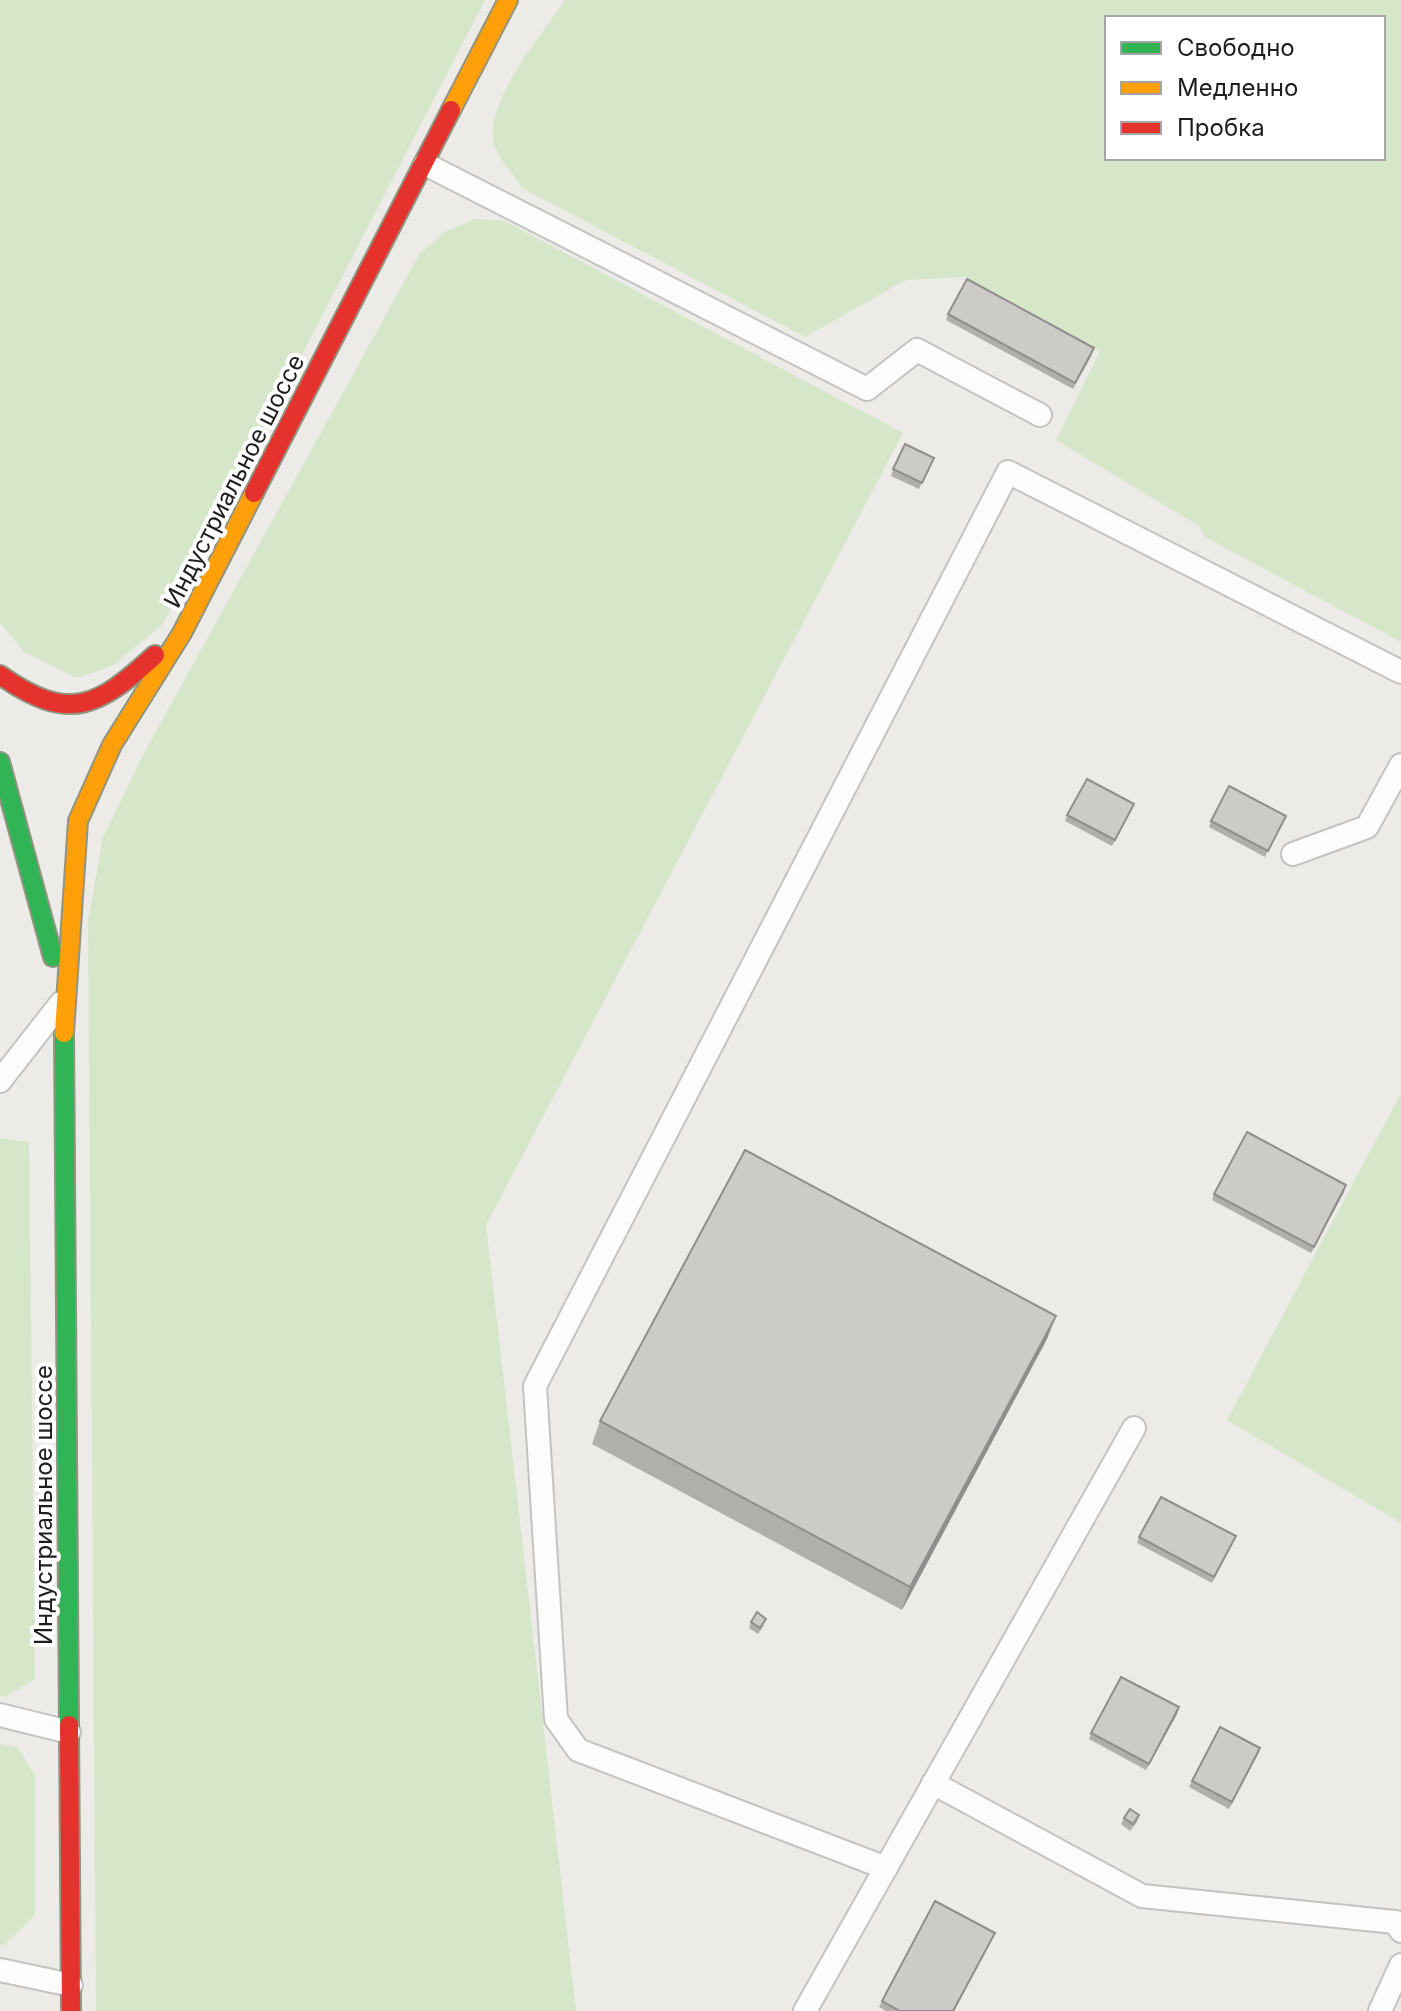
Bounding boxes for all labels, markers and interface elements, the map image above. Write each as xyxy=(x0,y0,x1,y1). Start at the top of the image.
legend xyxy=(1105,16,1385,160)
text: Свободно xyxy=(1177,33,1295,62)
text: Медленно xyxy=(1177,73,1298,102)
text: Пробка xyxy=(1177,113,1265,142)
street label: Индустриальное шоссе xyxy=(158,350,310,612)
street label: Индустриальное шоссе xyxy=(29,1365,58,1645)

